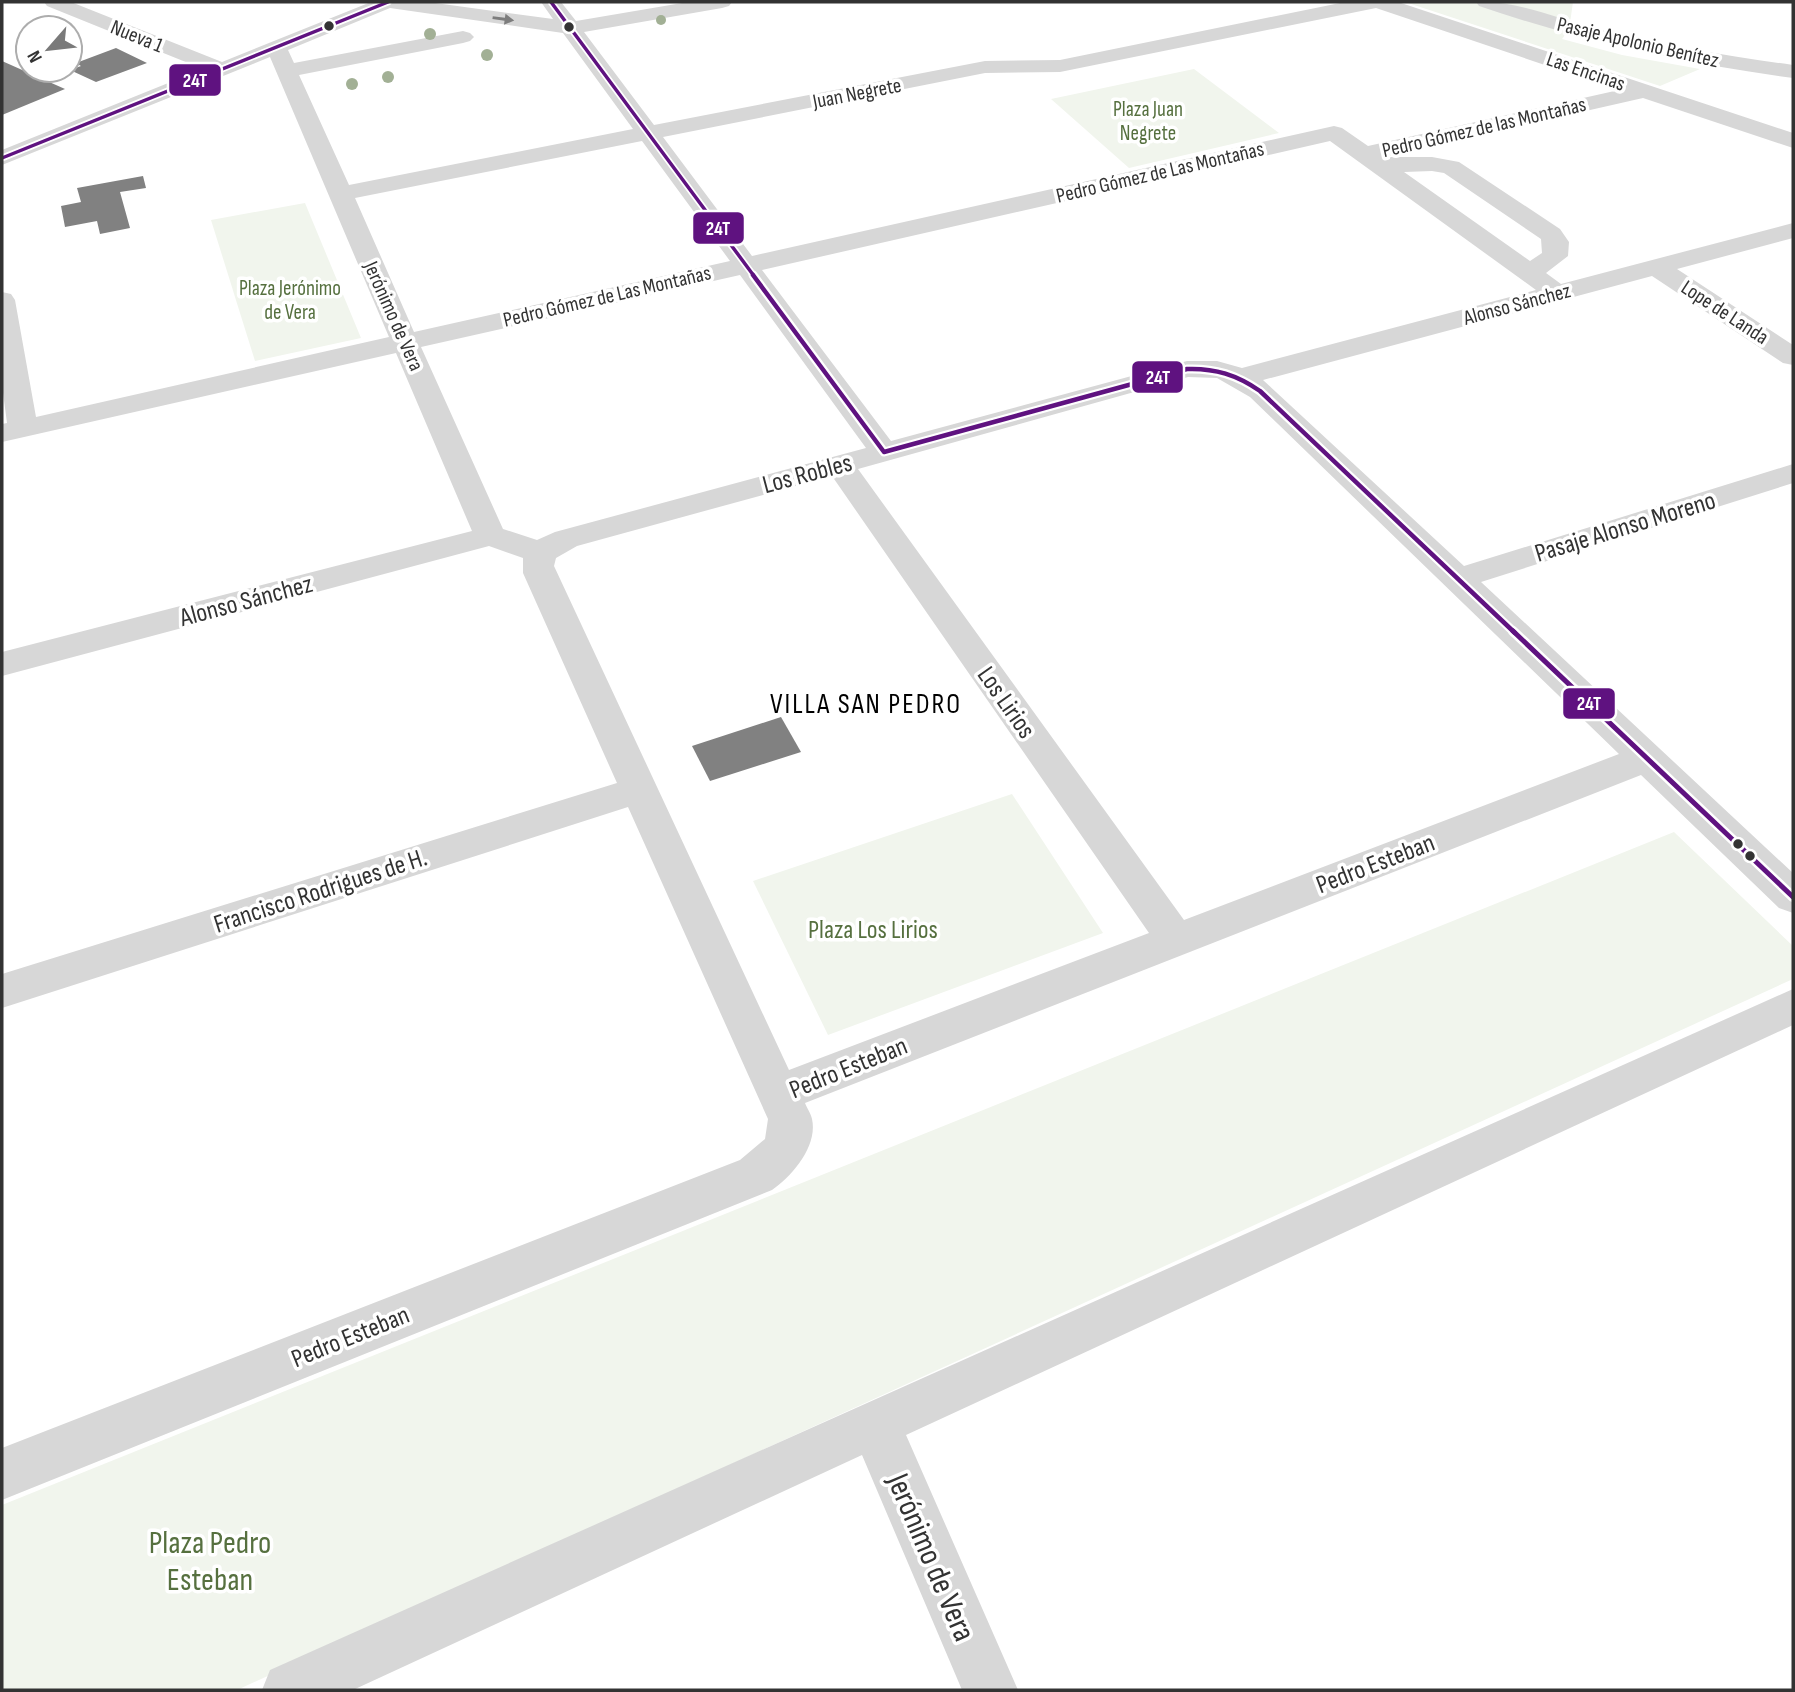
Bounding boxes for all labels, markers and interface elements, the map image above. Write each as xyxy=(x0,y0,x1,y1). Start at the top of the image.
street label: Pasaje Apolonio Benítez xyxy=(1555,12,1722,73)
one-way arrow xyxy=(492,13,514,24)
north arrow xyxy=(14,14,84,84)
street label: Nueva 1 xyxy=(107,15,167,58)
unlabelled marker xyxy=(322,19,336,33)
unlabelled marker xyxy=(562,20,576,34)
text: N xyxy=(23,46,48,66)
street label: Las Encinas xyxy=(1543,46,1628,97)
line badge: 24T xyxy=(168,63,222,97)
text: 24T xyxy=(183,70,207,93)
street label: Juan Negrete xyxy=(810,73,904,115)
street label: Pedro Gómez de las Montañas xyxy=(1380,92,1589,163)
park label: Plaza Juan Negrete xyxy=(1113,97,1183,146)
street label: Pedro Gómez de Las Montañas xyxy=(1054,136,1266,209)
line badge: 24T xyxy=(692,211,745,245)
text: 24T xyxy=(706,218,730,241)
street label: Jerónimo de Vera xyxy=(358,257,429,375)
street label: Pedro Gómez de Las Montañas xyxy=(501,260,713,333)
street label: Lope de Landa xyxy=(1676,275,1773,350)
park label: Plaza Jerónimo de Vera xyxy=(239,276,341,325)
street label: Alonso Sánchez xyxy=(1460,278,1574,331)
line badge: 24T xyxy=(1131,360,1184,394)
text: 24T xyxy=(1146,367,1170,390)
street label: Los Robles xyxy=(759,448,856,501)
street label: Pasaje Alonso Moreno xyxy=(1531,485,1720,570)
street label: Alonso Sánchez xyxy=(176,569,316,634)
street label: Los Lirios xyxy=(970,661,1042,745)
line badge: 24T xyxy=(1562,687,1616,720)
district label: VILLA SAN PEDRO xyxy=(770,688,962,721)
text: 24T xyxy=(1577,693,1601,716)
street label: Pedro Esteban xyxy=(1312,828,1439,901)
unlabelled marker xyxy=(1731,837,1745,851)
street label: Francisco Rodrigues de H. xyxy=(210,842,431,940)
unlabelled marker xyxy=(1743,849,1757,863)
park label: Plaza Los Lirios xyxy=(808,915,938,946)
street label: Pedro Esteban xyxy=(785,1031,912,1106)
street label: Pedro Esteban xyxy=(287,1300,414,1375)
street label: Jerónimo de Vera xyxy=(877,1467,983,1647)
park label: Plaza Pedro Esteban xyxy=(149,1524,271,1600)

